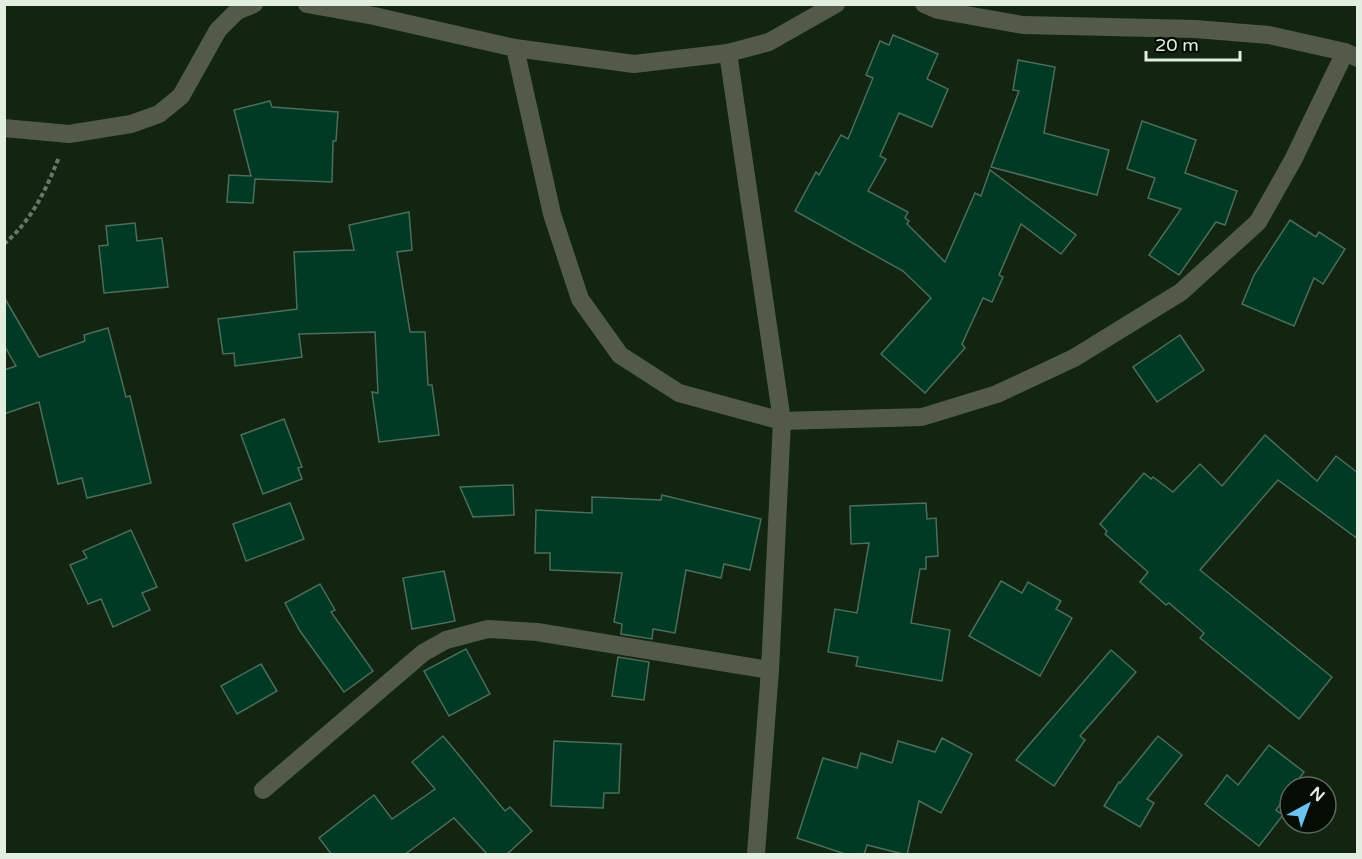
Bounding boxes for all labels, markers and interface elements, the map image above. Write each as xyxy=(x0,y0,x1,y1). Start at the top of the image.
scale bar xyxy=(1146,24,1240,62)
text: 20 m xyxy=(1155,34,1199,56)
north arrow xyxy=(1278,775,1338,835)
text: N xyxy=(1306,783,1329,806)

